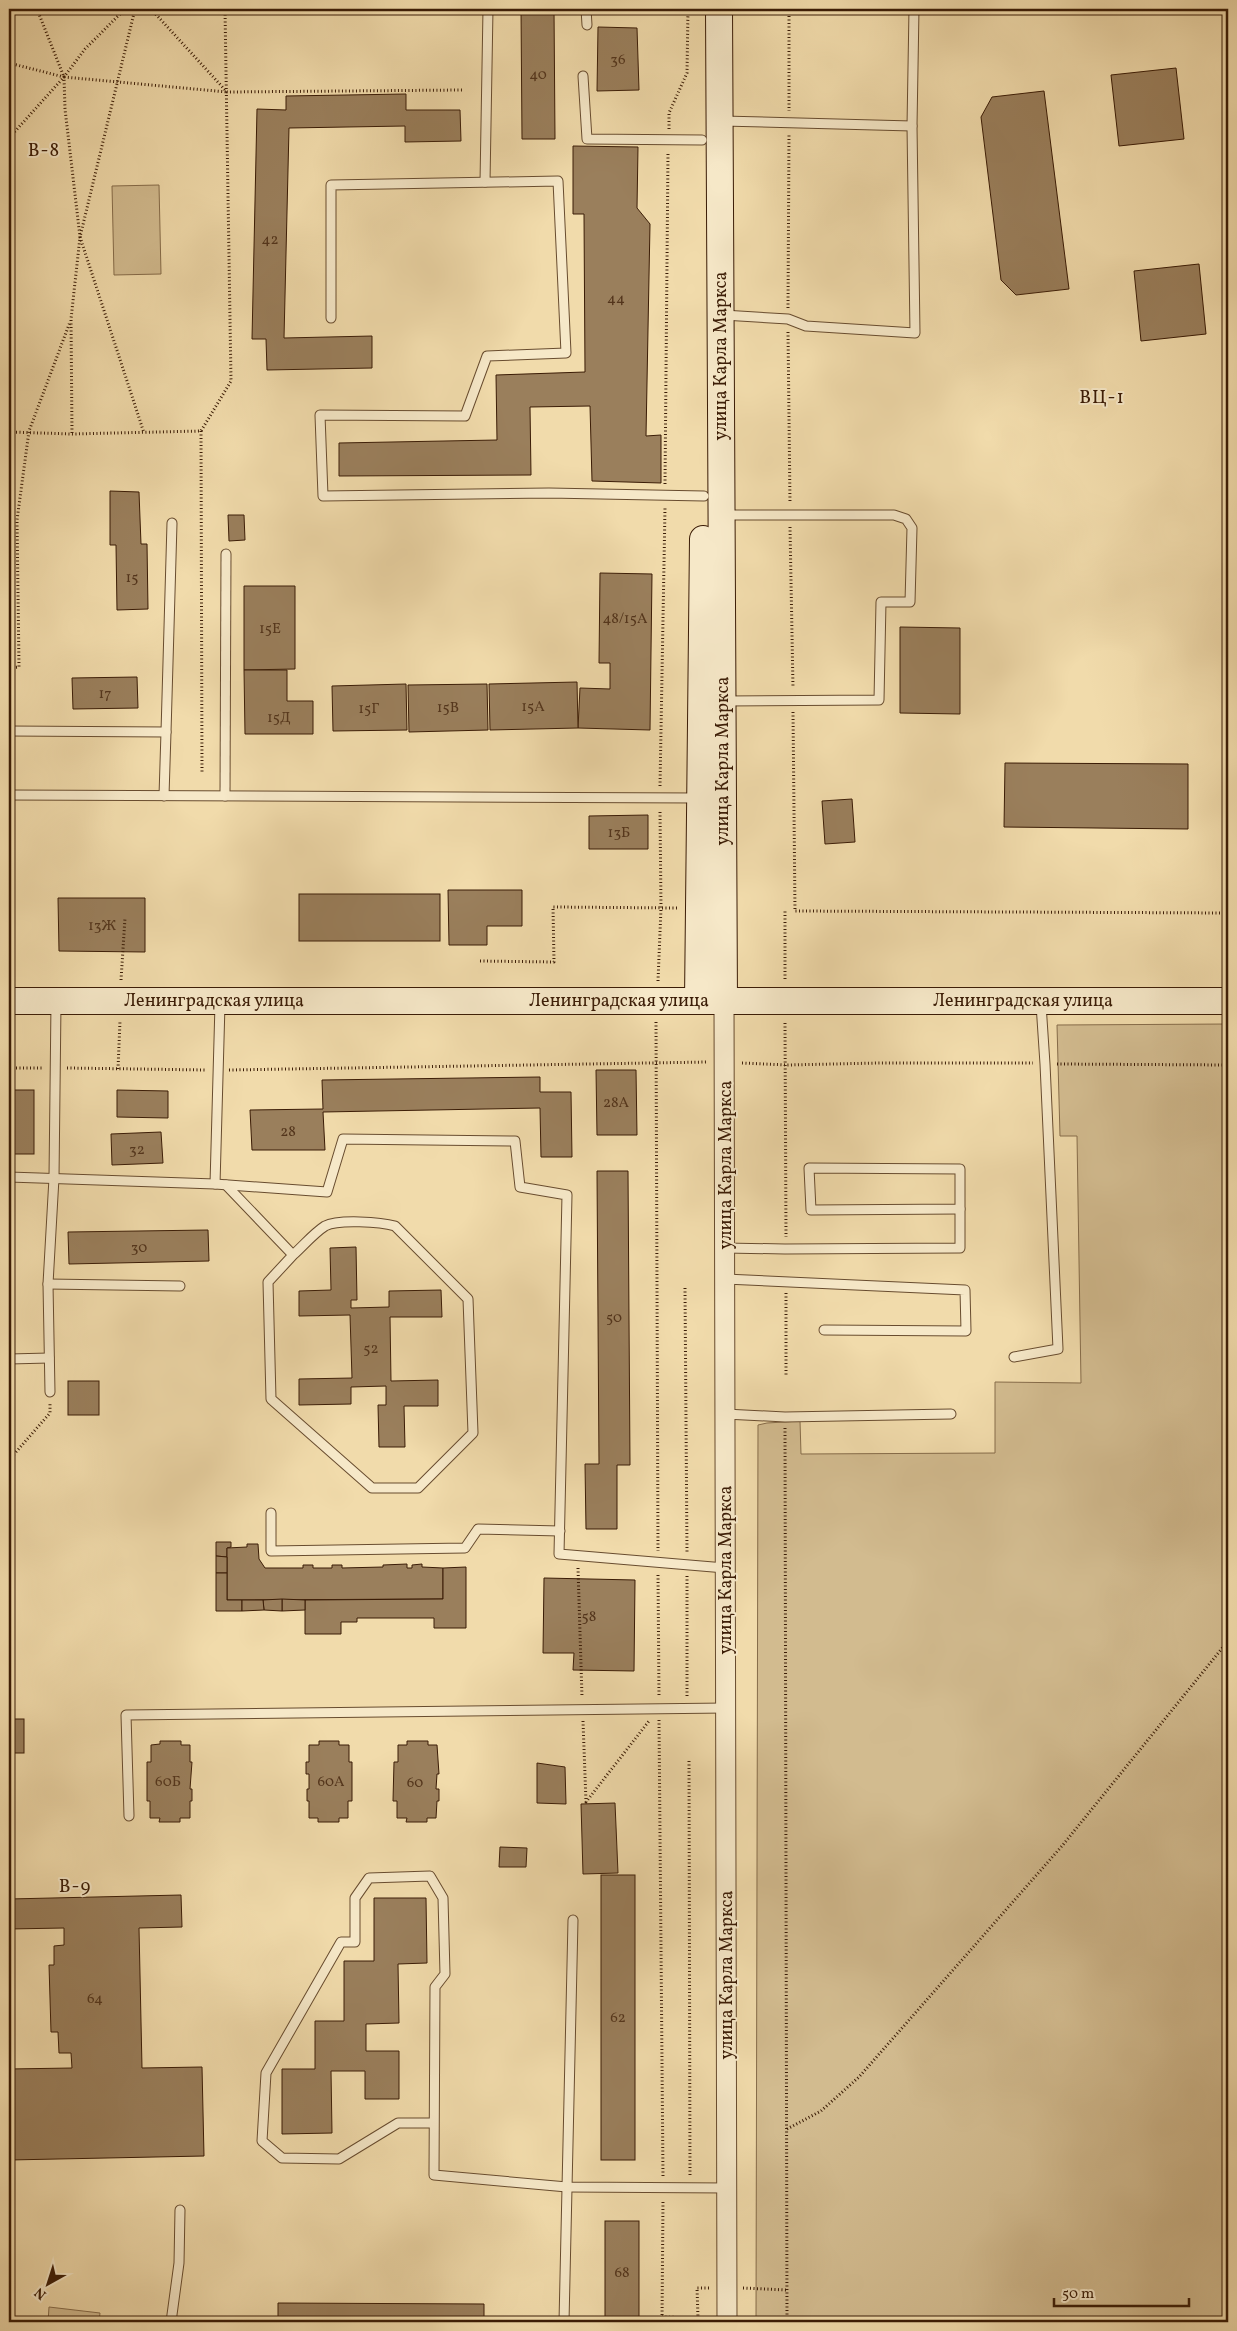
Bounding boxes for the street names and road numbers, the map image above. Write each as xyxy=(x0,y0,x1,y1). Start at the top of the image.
street label: улица Карла Маркса xyxy=(709,272,734,440)
street label: улица Карла Маркса xyxy=(711,677,736,845)
street label: Ленинградская улица xyxy=(124,989,304,1014)
street label: Ленинградская улица xyxy=(529,989,709,1014)
street label: Ленинградская улица xyxy=(933,989,1113,1014)
street label: улица Карла Маркса xyxy=(714,1081,739,1249)
street label: улица Карла Маркса xyxy=(714,1486,739,1654)
street label: улица Карла Маркса xyxy=(715,1891,740,2059)

